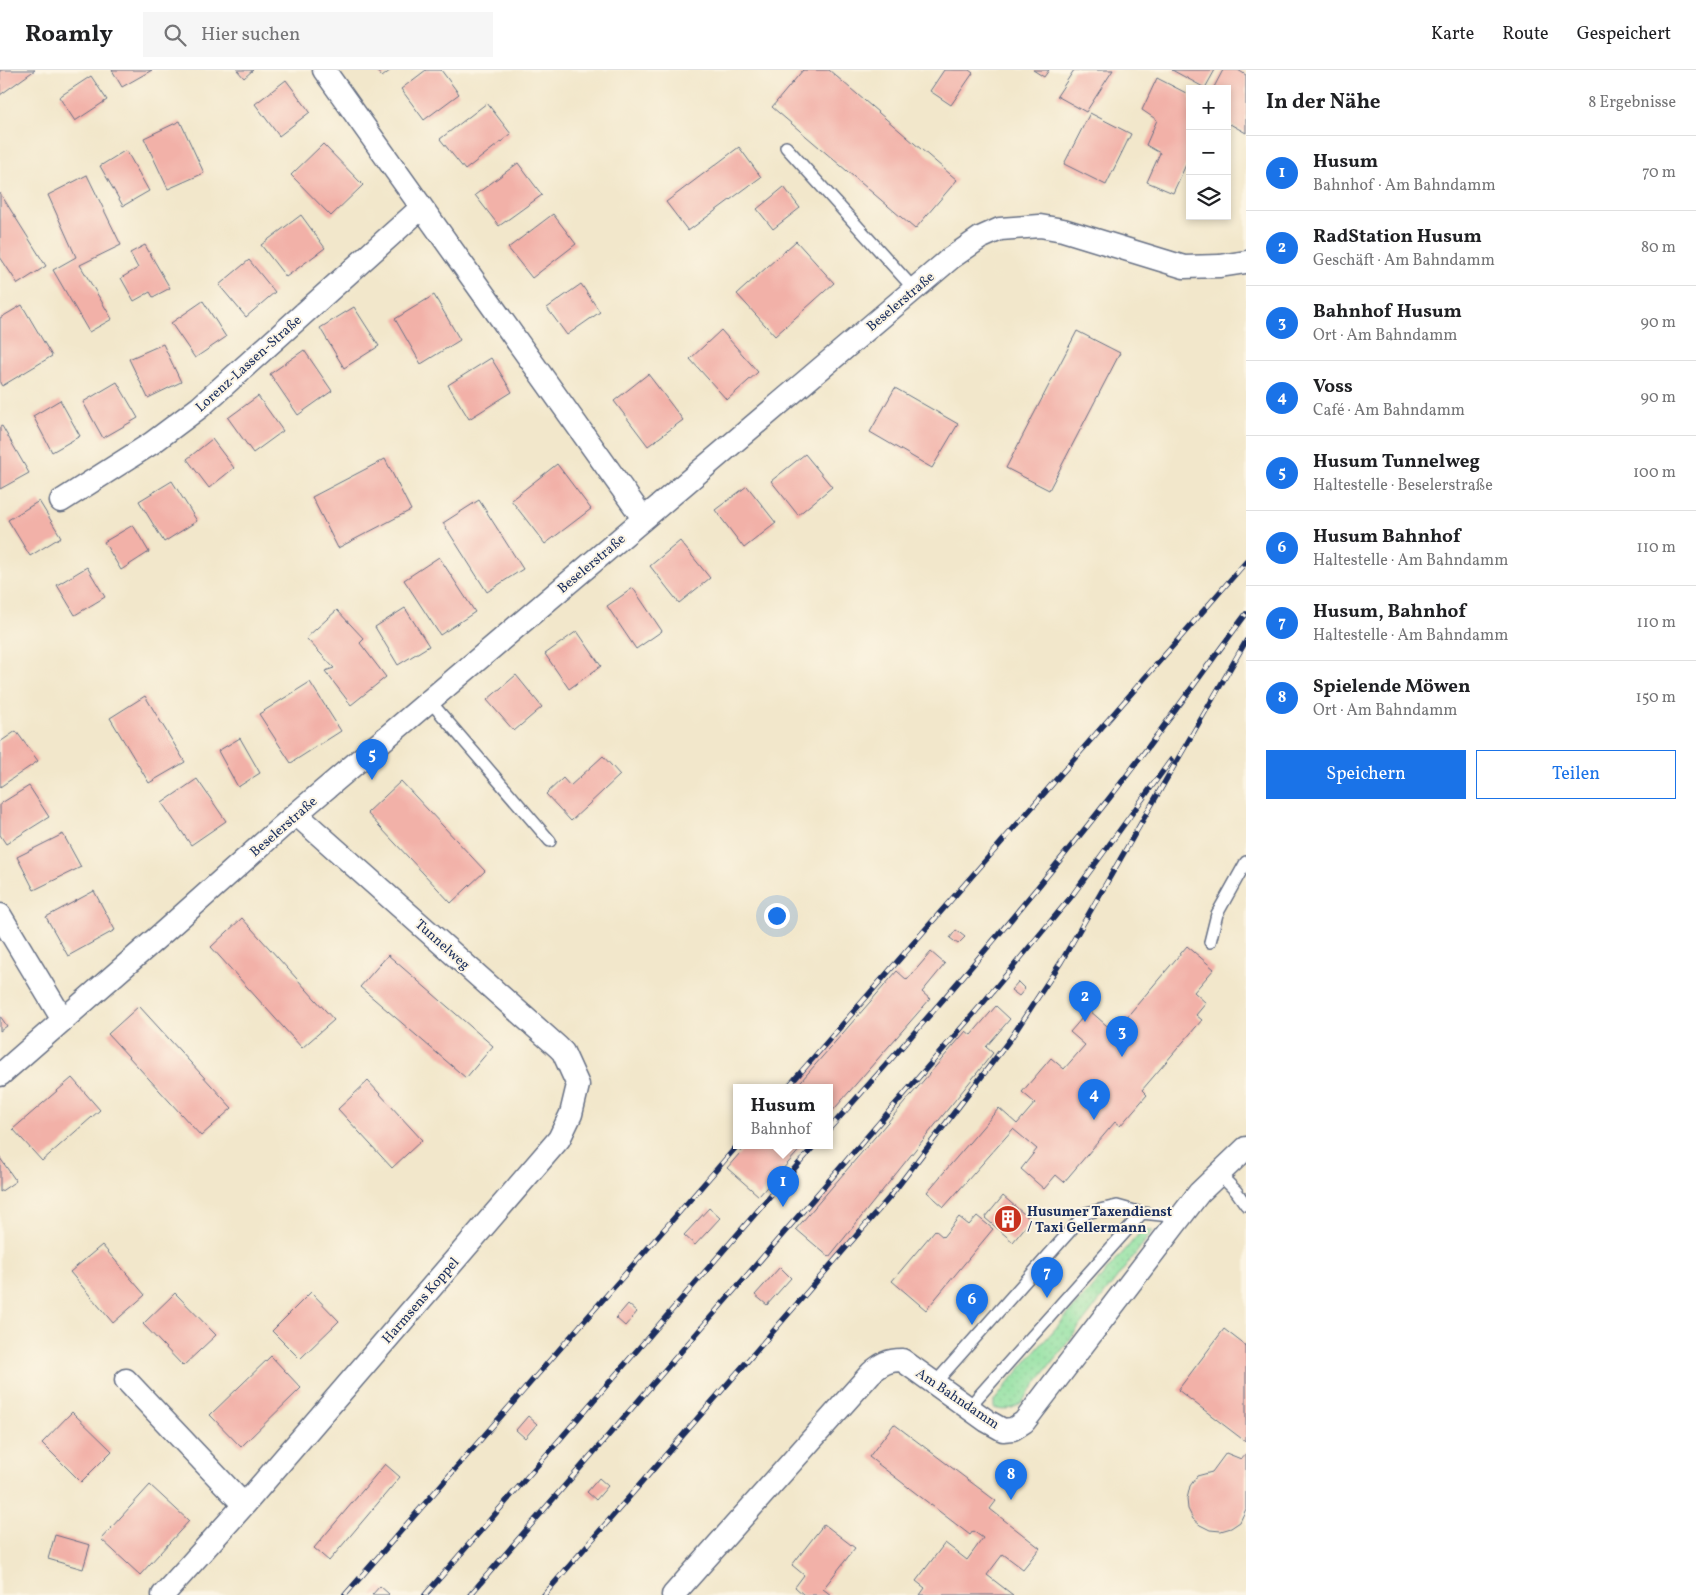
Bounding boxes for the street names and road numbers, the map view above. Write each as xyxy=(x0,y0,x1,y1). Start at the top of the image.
street label: Beselerstraße xyxy=(863,268,939,336)
street label: Lorenz-Lassen-Straße xyxy=(192,311,306,417)
street label: Beselerstraße xyxy=(554,530,630,598)
street label: Beselerstraße xyxy=(246,792,322,862)
street label: Tunnelweg xyxy=(411,915,473,975)
street label: Harmsens Koppel xyxy=(378,1254,464,1348)
street label: Am Bahndamm xyxy=(912,1364,1003,1434)

